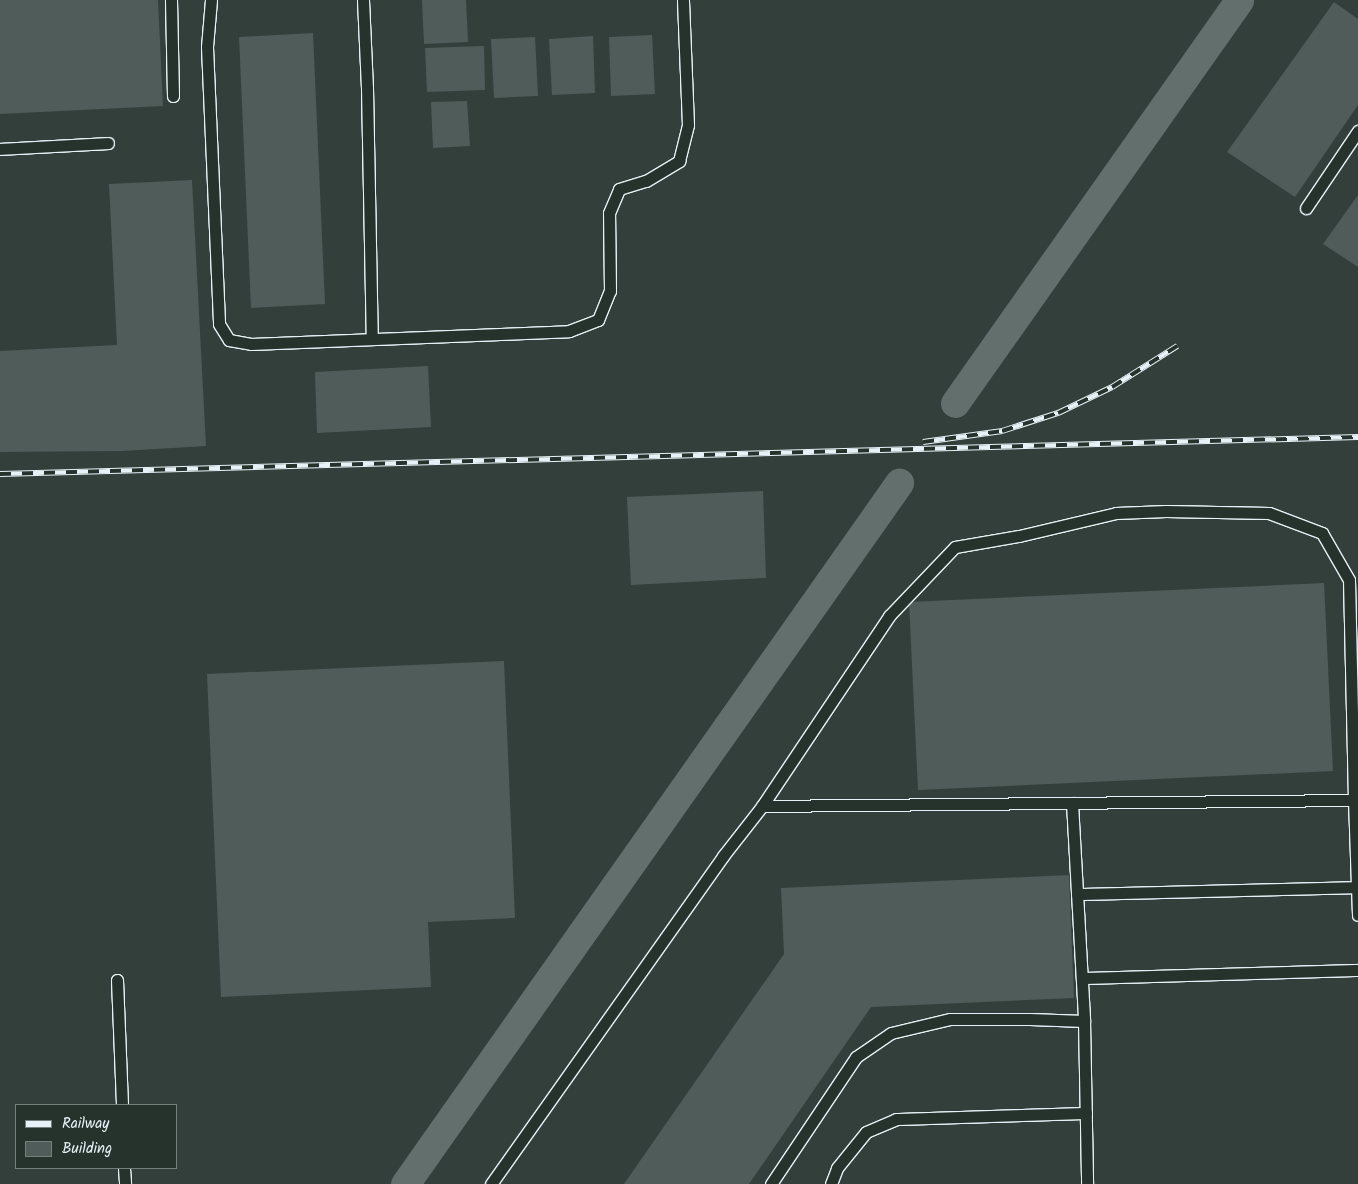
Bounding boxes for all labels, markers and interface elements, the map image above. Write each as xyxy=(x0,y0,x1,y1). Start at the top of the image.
legend xyxy=(15,1104,178,1169)
text: Railway xyxy=(62,1112,109,1136)
text: Building xyxy=(62,1137,112,1161)

